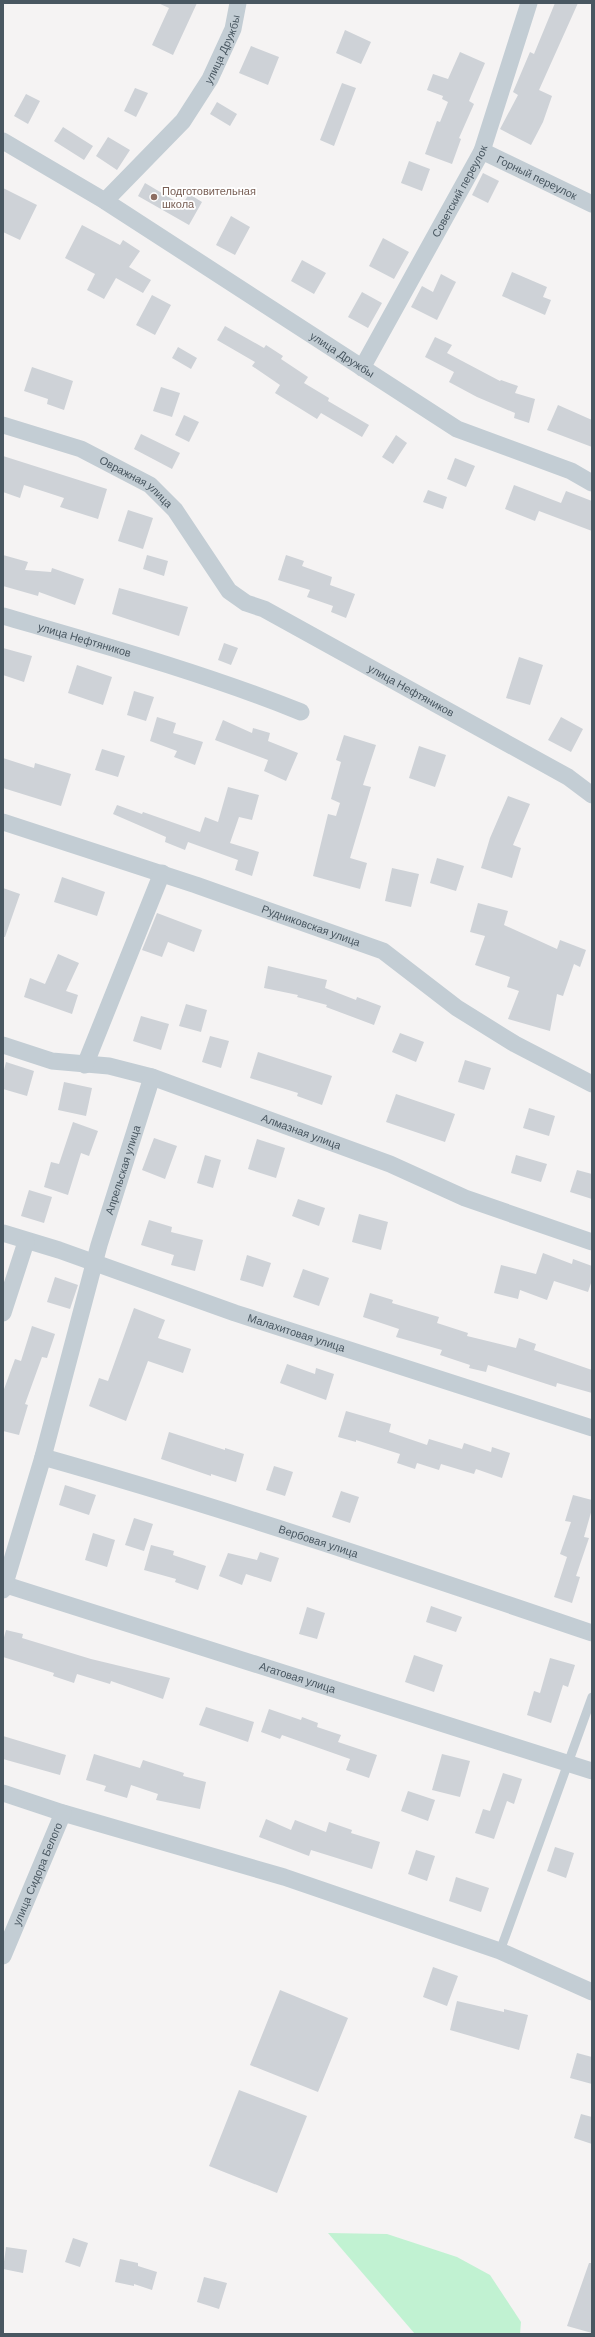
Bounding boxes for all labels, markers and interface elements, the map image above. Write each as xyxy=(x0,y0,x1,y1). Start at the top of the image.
street label: улица Дружбы xyxy=(202,14,243,87)
street label: Советский переулок xyxy=(429,143,490,240)
street label: Горный переулок xyxy=(494,152,580,203)
place label: Подготовительная школа xyxy=(162,184,256,211)
marker: Подготовительная школа xyxy=(149,192,159,202)
street label: улица Дружбы xyxy=(307,329,377,381)
street label: Овражная улица xyxy=(97,453,176,511)
street label: улица Нефтяников xyxy=(36,620,133,660)
street label: улица Нефтяников xyxy=(366,661,457,720)
street label: Рудниковская улица xyxy=(260,902,363,950)
street label: Алмазная улица xyxy=(259,1111,344,1153)
street label: Апрельская улица xyxy=(102,1122,144,1216)
street label: Малахитовая улица xyxy=(246,1311,348,1355)
street label: Вербовая улица xyxy=(277,1522,361,1561)
street label: Агатовая улица xyxy=(258,1659,338,1696)
street label: улица Сидора Белого xyxy=(10,1820,65,1928)

